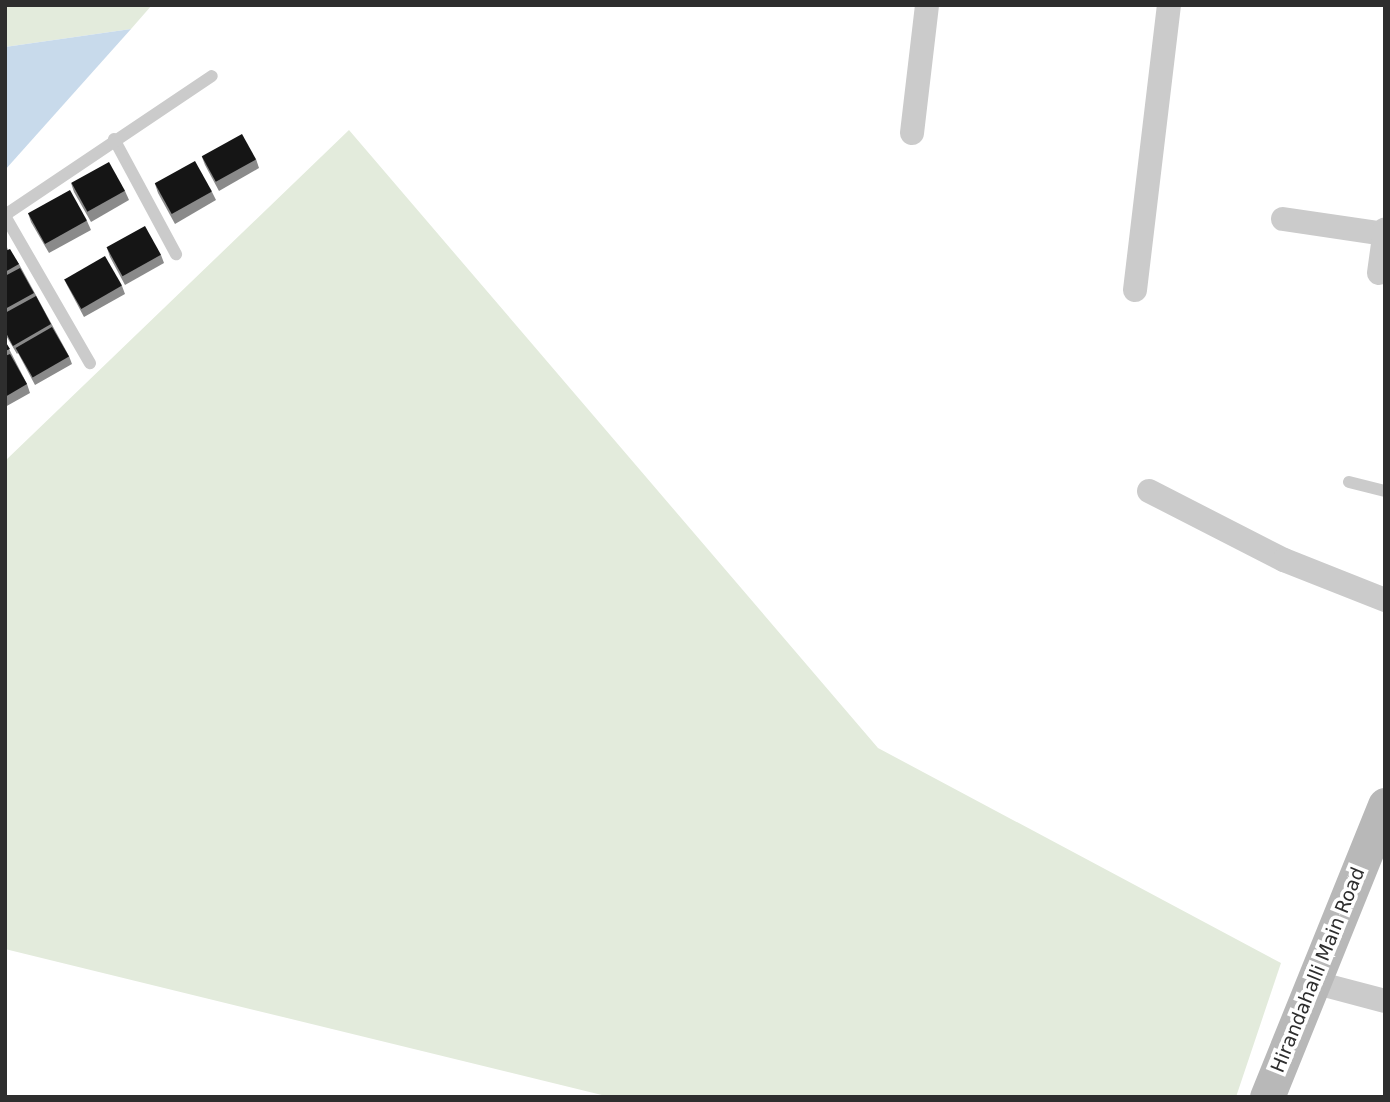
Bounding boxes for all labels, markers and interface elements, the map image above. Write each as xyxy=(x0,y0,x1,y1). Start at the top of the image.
street label: Hirandahalli Main Road xyxy=(1266,864,1370,1076)

